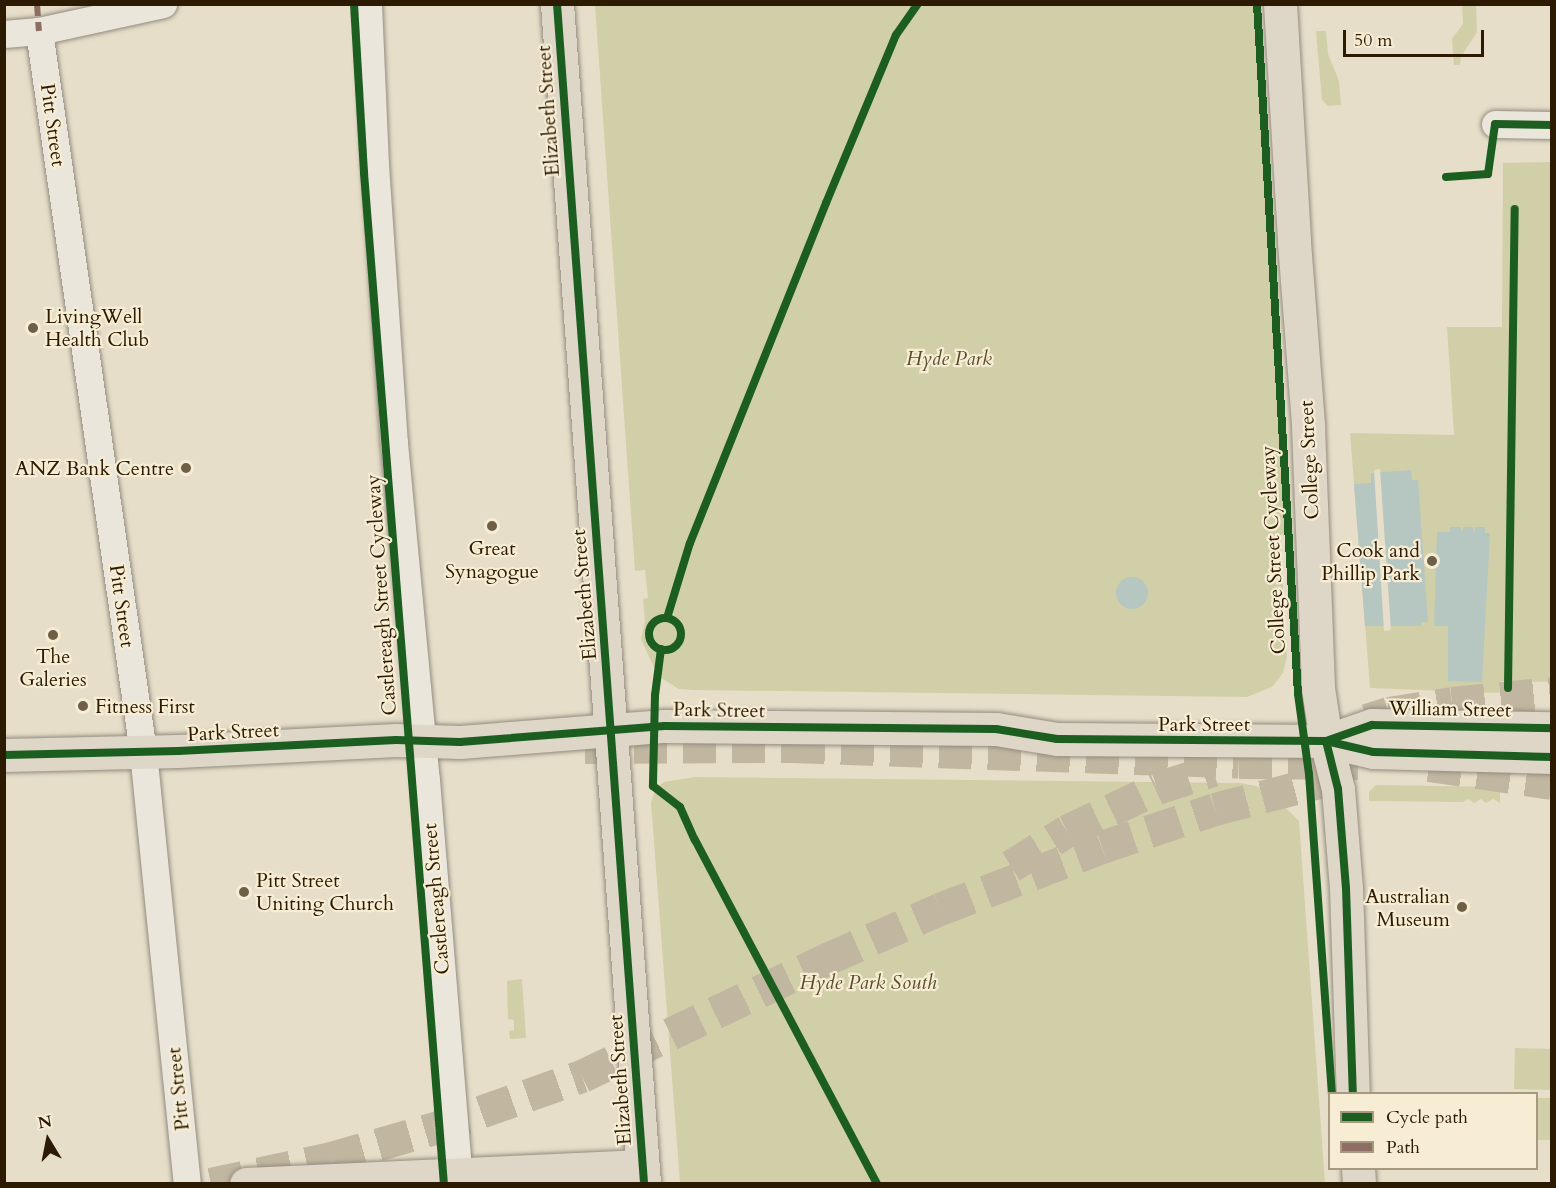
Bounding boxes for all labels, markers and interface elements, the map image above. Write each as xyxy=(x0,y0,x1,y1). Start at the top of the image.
scale bar xyxy=(1346,18,1487,56)
text: 50 m xyxy=(1354,28,1393,53)
street label: Elizabeth Street xyxy=(531,45,565,177)
street label: Pitt Street xyxy=(35,82,71,168)
place label: LivingWell Health Club xyxy=(45,304,149,351)
marker: LivingWell Health Club xyxy=(26,321,40,335)
park label: Hyde Park xyxy=(906,346,992,370)
street label: College Street xyxy=(1294,400,1324,520)
street label: College Street Cycleway xyxy=(1256,445,1290,655)
place label: ANZ Bank Centre xyxy=(15,456,174,480)
marker: ANZ Bank Centre xyxy=(179,461,193,475)
street label: Castlereagh Street Cycleway xyxy=(361,474,401,716)
marker: Great Synagogue xyxy=(485,519,499,533)
street label: Elizabeth Street xyxy=(566,529,602,661)
place label: Great Synagogue xyxy=(445,536,539,583)
place label: Cook and Phillip Park xyxy=(1321,538,1420,585)
marker: Cook and Phillip Park xyxy=(1425,554,1439,568)
street label: Pitt Street xyxy=(104,563,140,649)
marker: The Galeries xyxy=(46,628,60,642)
place label: The Galeries xyxy=(19,644,87,691)
place label: Fitness First xyxy=(95,694,195,718)
street label: William Street xyxy=(1389,696,1511,722)
street label: Park Street xyxy=(673,697,765,723)
marker: Fitness First xyxy=(76,699,90,713)
street label: Park Street xyxy=(1158,712,1250,736)
street label: Park Street xyxy=(186,718,280,746)
street label: Castlereagh Street xyxy=(417,822,455,976)
place label: Pitt Street Uniting Church xyxy=(256,868,394,915)
place label: Australian Museum xyxy=(1365,884,1450,931)
marker: Pitt Street Uniting Church xyxy=(237,885,251,899)
marker: Australian Museum xyxy=(1455,900,1469,914)
park label: Hyde Park South xyxy=(799,970,937,994)
street label: Elizabeth Street xyxy=(603,1014,637,1146)
street label: Pitt Street xyxy=(162,1046,194,1132)
legend xyxy=(1328,1092,1538,1170)
text: Cycle path xyxy=(1386,1105,1468,1130)
north arrow xyxy=(18,1110,78,1170)
text: N xyxy=(36,1110,54,1134)
text: Path xyxy=(1386,1135,1420,1160)

